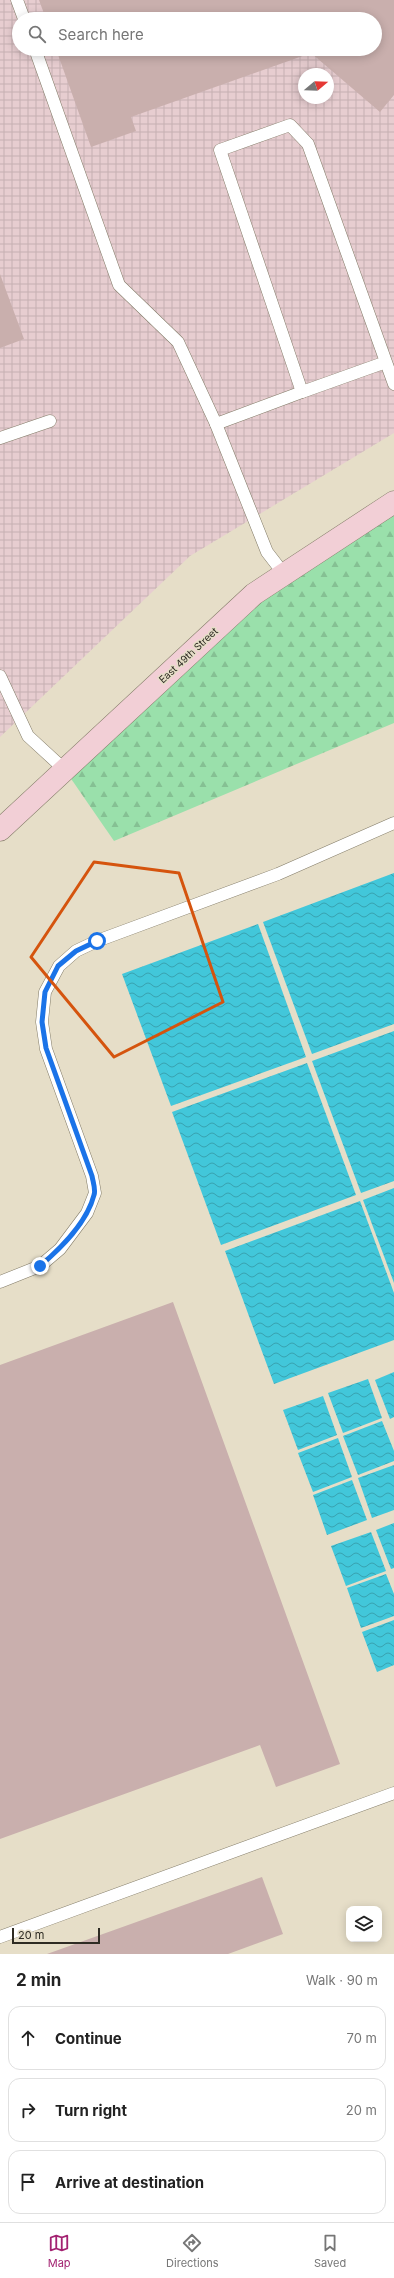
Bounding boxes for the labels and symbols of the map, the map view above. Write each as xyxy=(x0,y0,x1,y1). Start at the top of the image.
north arrow xyxy=(298,68,334,104)
street label: East 49th Street xyxy=(156,624,220,685)
route start xyxy=(88,932,106,950)
route end xyxy=(31,1257,49,1275)
scale bar xyxy=(12,1926,100,1945)

